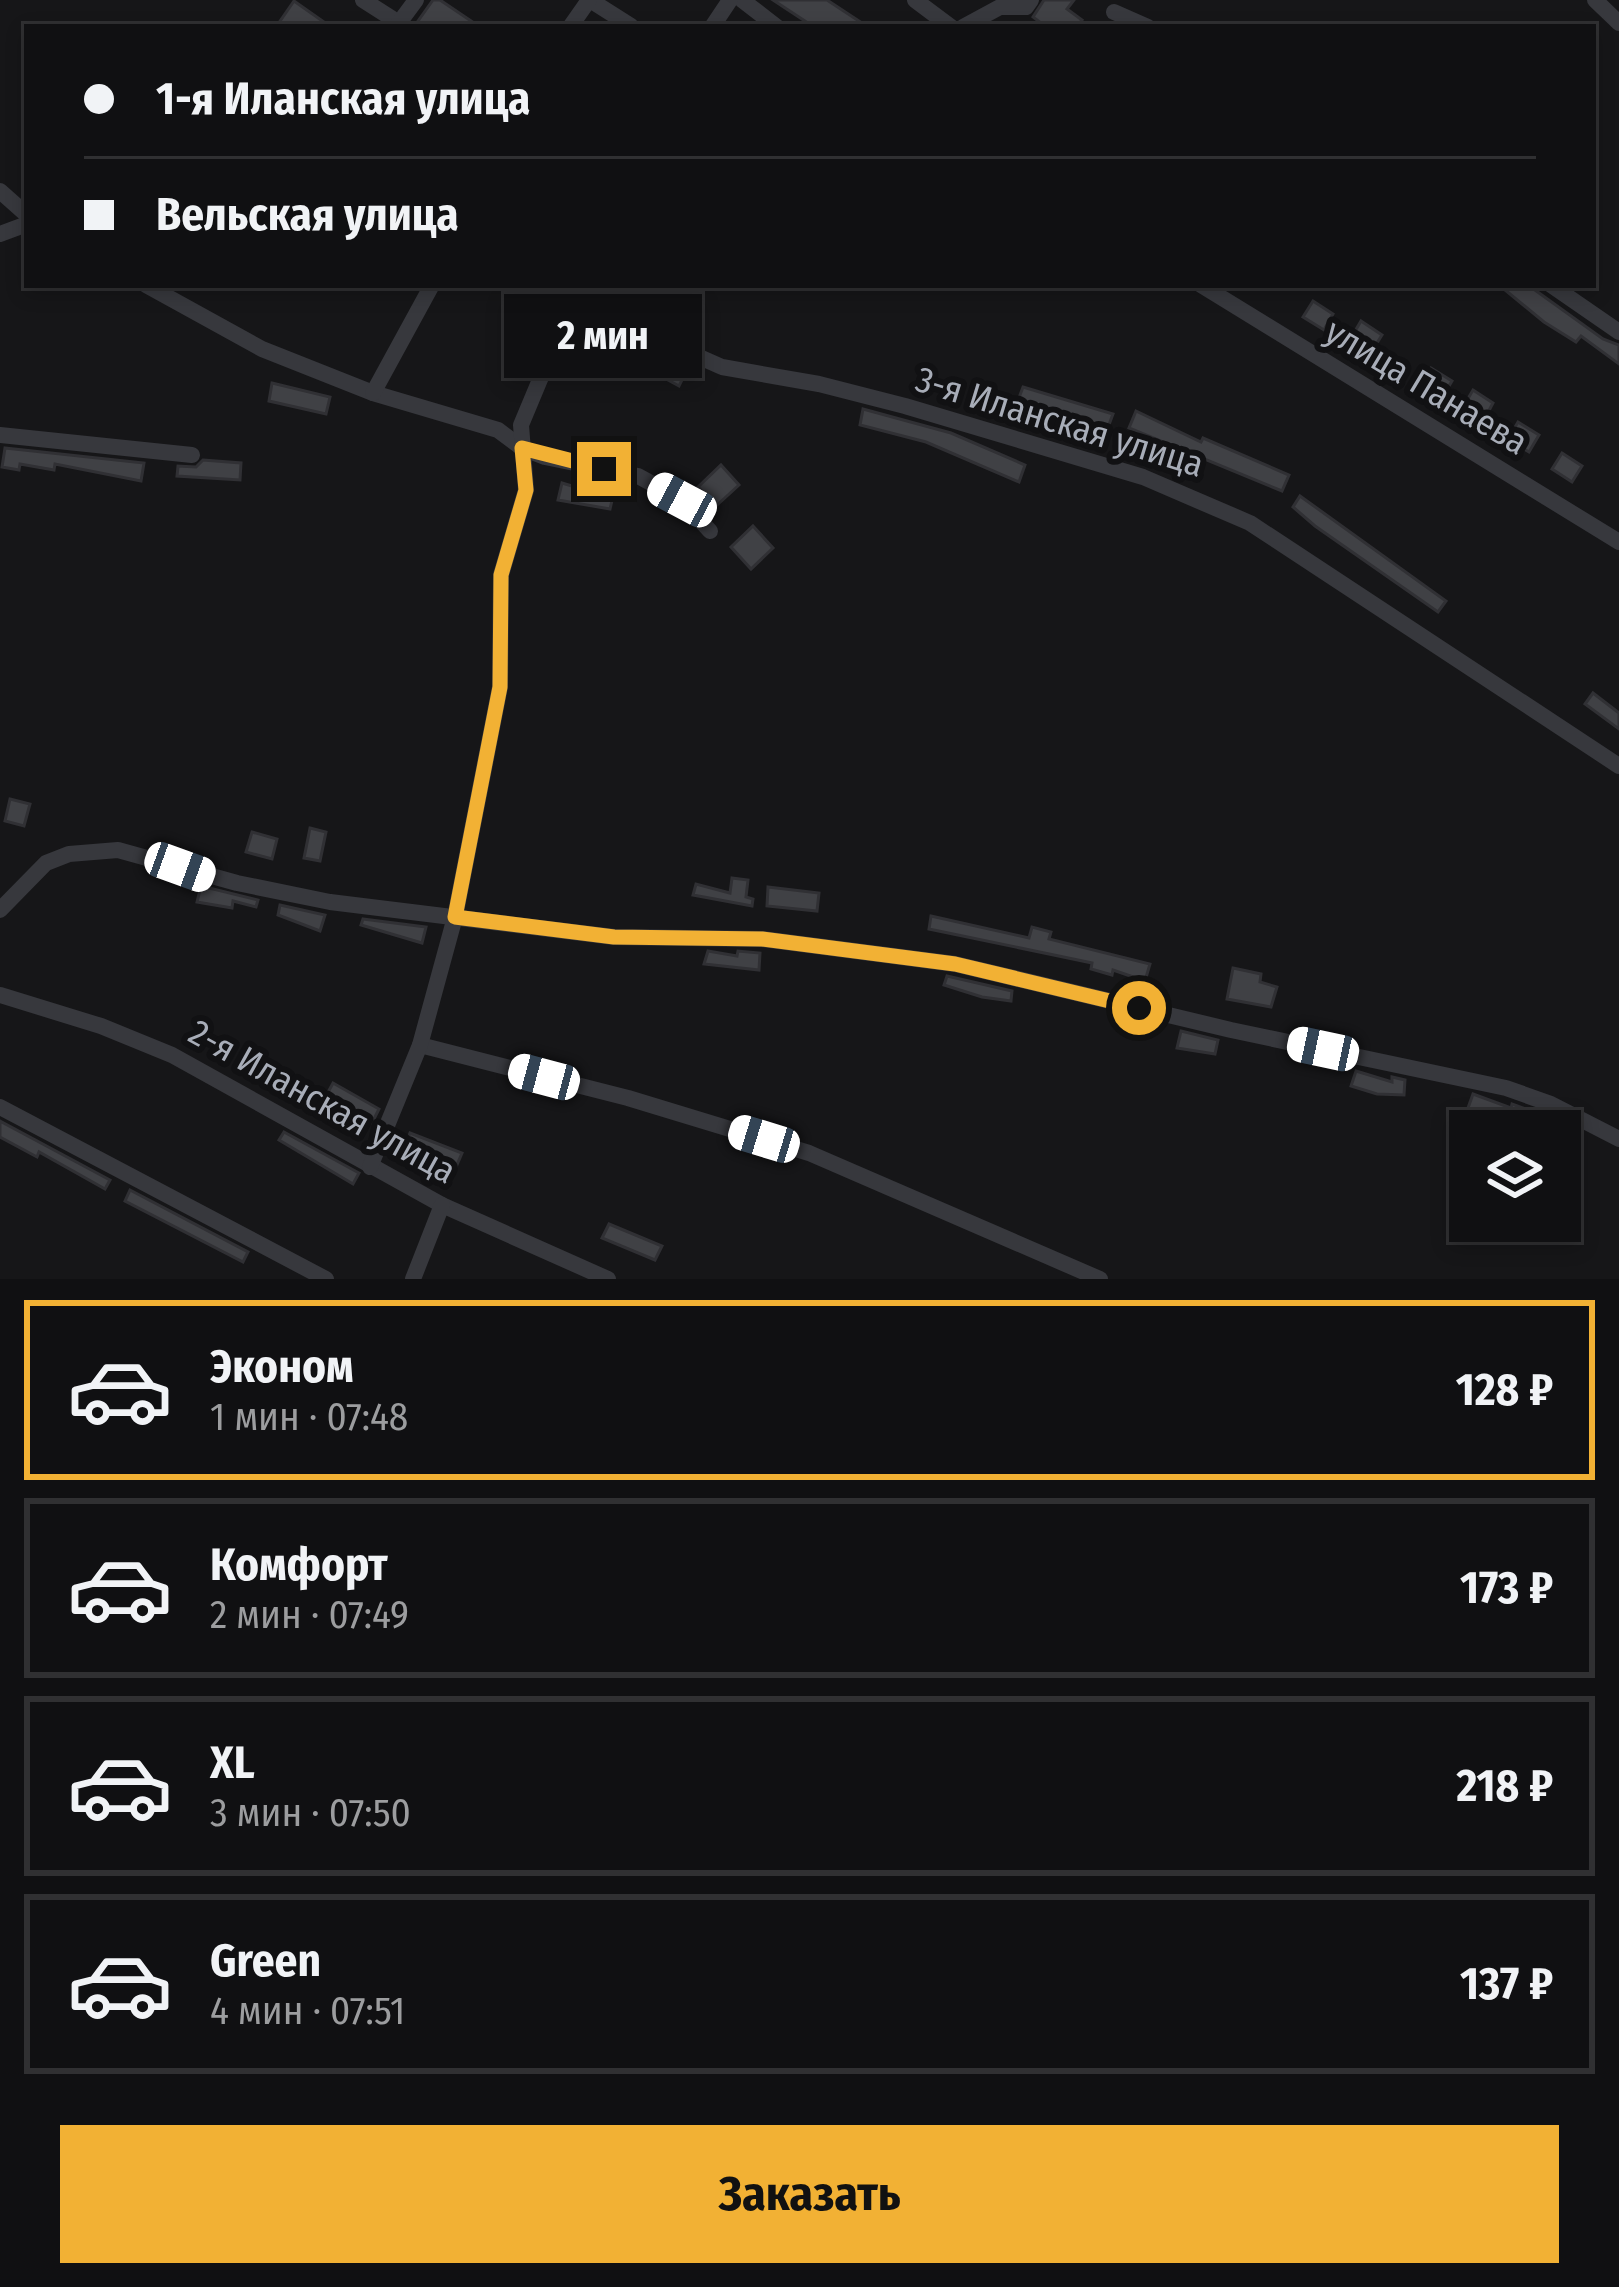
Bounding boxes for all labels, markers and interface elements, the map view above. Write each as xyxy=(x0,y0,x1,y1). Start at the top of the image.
text: 1-я Иланская улица xyxy=(156,72,530,126)
text: Вельская улица xyxy=(156,188,459,242)
callout: 2 мин xyxy=(505,295,703,379)
street label: улица Панаева xyxy=(1317,309,1536,464)
text: 2 мин xyxy=(557,313,649,359)
street label: 3-я Иланская улица xyxy=(911,357,1209,487)
route end xyxy=(577,442,631,496)
car xyxy=(642,467,722,533)
car xyxy=(140,838,220,896)
route start xyxy=(1112,981,1166,1035)
street label: 2-я Иланская улица xyxy=(181,1010,464,1193)
car xyxy=(1284,1024,1362,1074)
car xyxy=(505,1050,583,1104)
map controls xyxy=(1449,1110,1581,1242)
button: layers xyxy=(1449,1110,1581,1242)
car xyxy=(724,1111,804,1167)
icon: car xyxy=(66,1336,174,1444)
text: Эконом xyxy=(210,1340,354,1394)
text: 128 ₽ xyxy=(1456,1363,1553,1417)
text: 1 мин · 07:48 xyxy=(210,1394,408,1440)
icon: car xyxy=(66,1534,174,1642)
text: Комфорт xyxy=(210,1538,388,1592)
text: 173 ₽ xyxy=(1460,1561,1553,1615)
text: 2 мин · 07:49 xyxy=(210,1592,409,1638)
icon: car xyxy=(66,1732,174,1840)
text: XL xyxy=(210,1736,255,1790)
text: 218 ₽ xyxy=(1456,1759,1553,1813)
text: 3 мин · 07:50 xyxy=(210,1790,411,1836)
icon: car xyxy=(66,1930,174,2038)
text: Green xyxy=(210,1934,321,1988)
text: 137 ₽ xyxy=(1460,1957,1553,2011)
text: 4 мин · 07:51 xyxy=(210,1988,405,2034)
button: Заказать xyxy=(60,2125,1559,2263)

